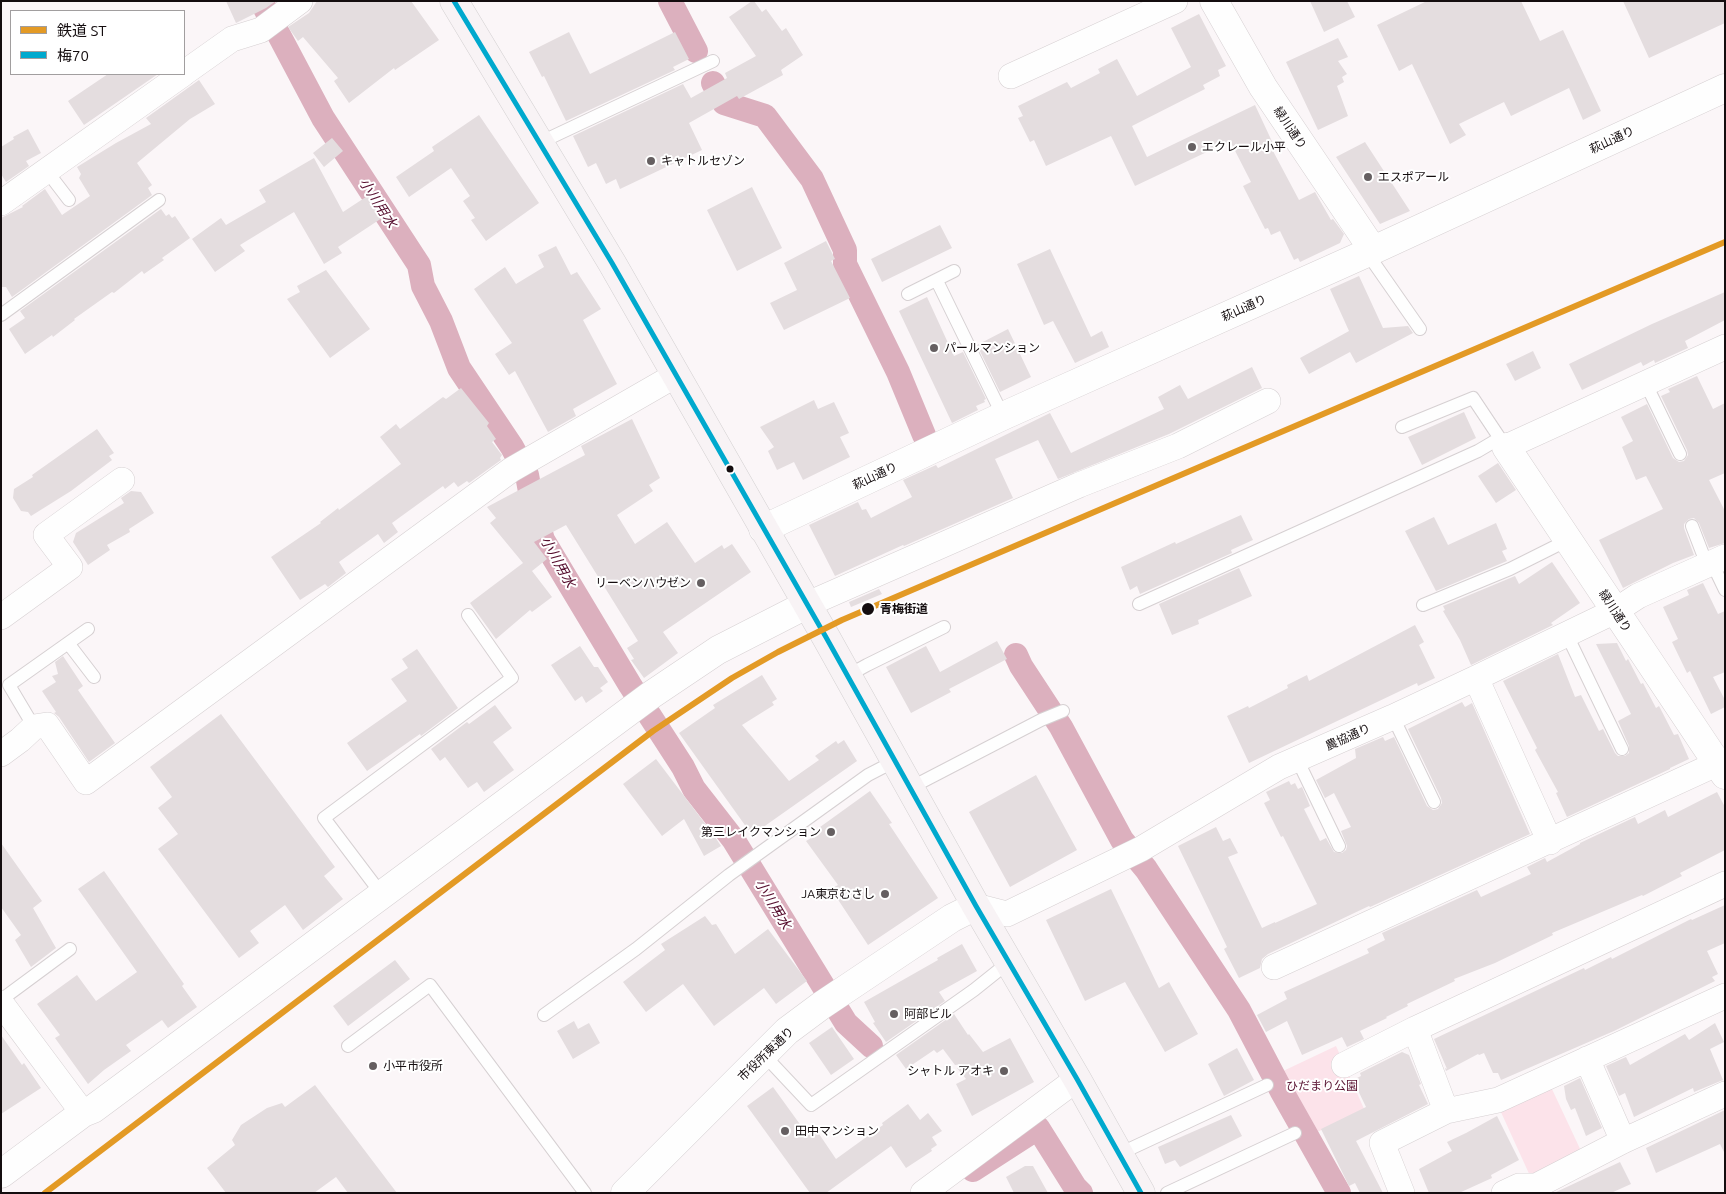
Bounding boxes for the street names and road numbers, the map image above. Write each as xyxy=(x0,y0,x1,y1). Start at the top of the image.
street label: 緑川通り xyxy=(1271,104,1309,152)
street label: 萩山通り xyxy=(1587,123,1637,157)
street label: 萩山通り xyxy=(1219,292,1269,324)
street label: 萩山通り xyxy=(850,459,900,493)
street label: 緑川通り xyxy=(1596,587,1634,635)
street label: 農協通り xyxy=(1323,721,1373,753)
street label: 市役所東通り xyxy=(735,1024,797,1084)

